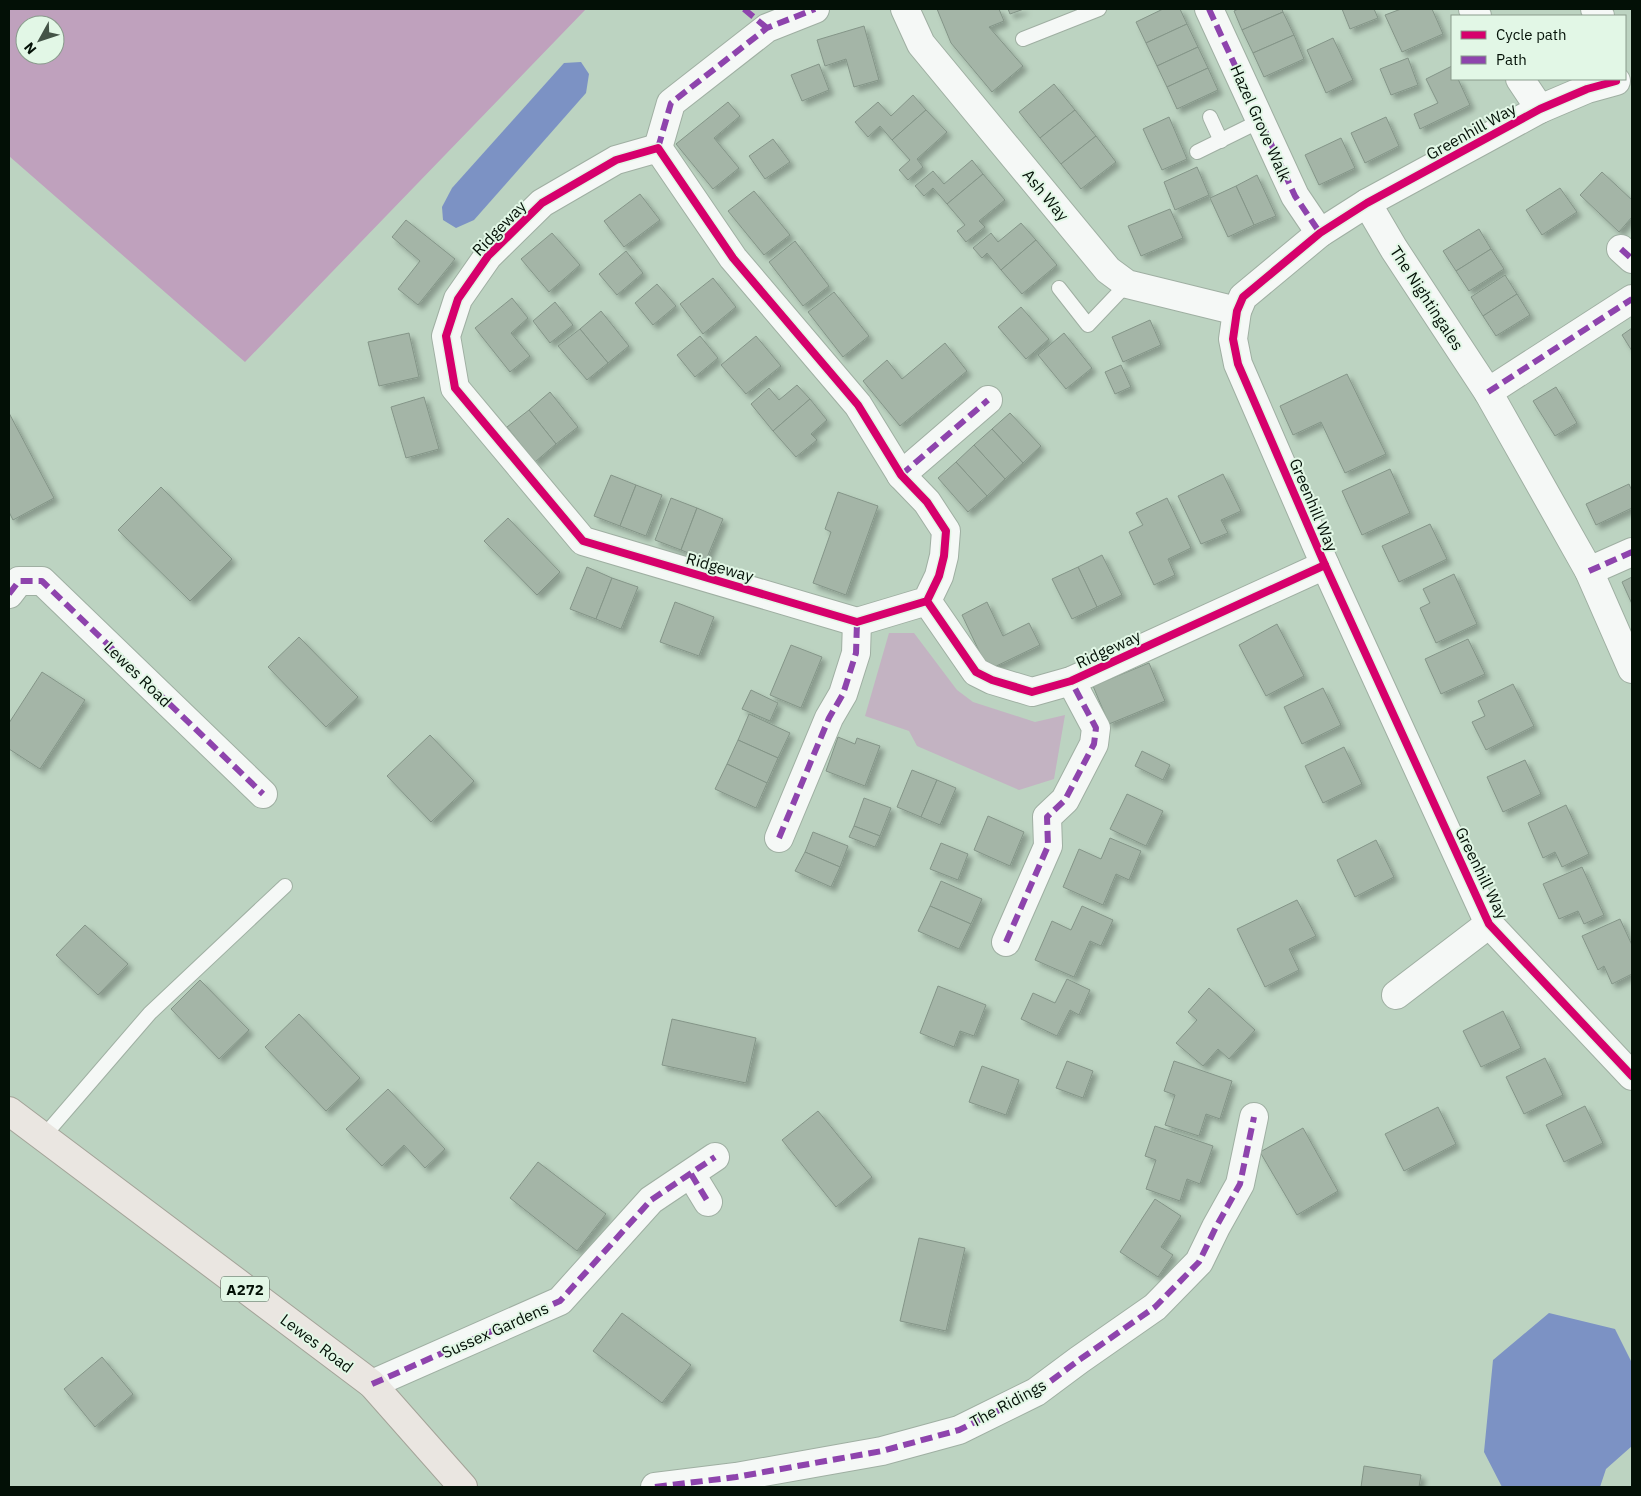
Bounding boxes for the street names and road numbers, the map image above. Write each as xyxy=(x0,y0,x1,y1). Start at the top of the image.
street label: Hazel Grove Walk xyxy=(1226,62,1296,185)
street label: Greenhill Way xyxy=(1423,98,1519,164)
street label: Ash Way xyxy=(1019,165,1073,225)
street label: Ridgeway xyxy=(468,196,530,260)
street label: The Nightingales xyxy=(1386,242,1468,354)
street label: Greenhill Way xyxy=(1285,455,1343,555)
street label: Ridgeway xyxy=(684,548,756,586)
street label: Ridgeway xyxy=(1072,625,1144,673)
street label: Lewes Road xyxy=(100,637,176,711)
street label: Greenhill Way xyxy=(1451,824,1513,922)
road number: A272 xyxy=(221,1276,269,1302)
street label: Sussex Gardens xyxy=(439,1298,551,1362)
street label: Lewes Road xyxy=(277,1309,357,1377)
street label: The Ridings xyxy=(966,1375,1050,1431)

